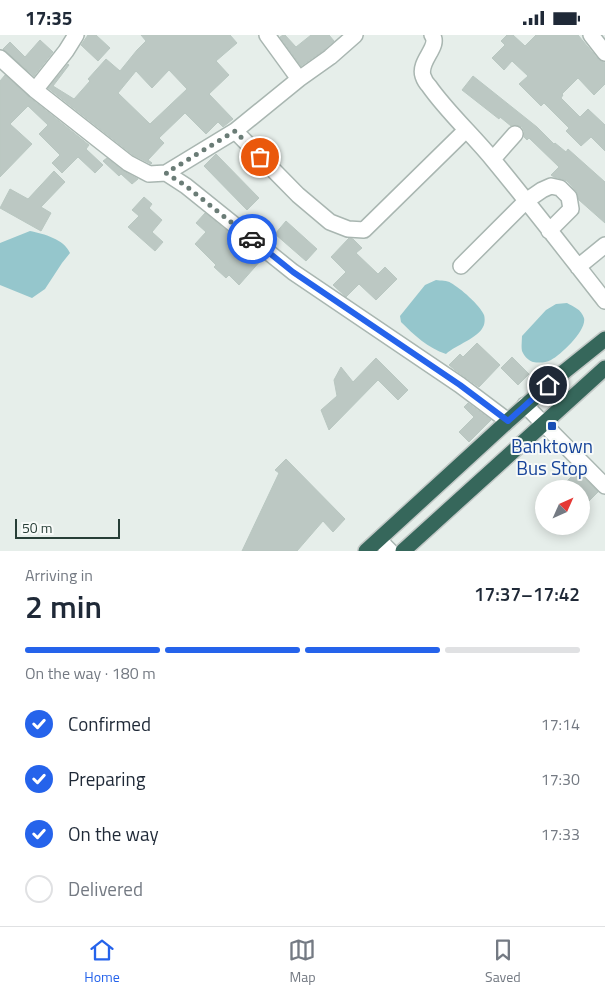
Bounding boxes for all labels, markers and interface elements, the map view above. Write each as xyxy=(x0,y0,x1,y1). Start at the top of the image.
text: 17:35 xyxy=(25,3,72,32)
pin xyxy=(239,136,281,178)
icon: bag xyxy=(246,143,274,171)
courier xyxy=(227,214,277,264)
icon: car xyxy=(238,225,266,253)
pin xyxy=(527,364,569,406)
icon: home xyxy=(534,371,562,399)
marker: Banktown Bus Stop xyxy=(546,420,558,432)
place label: Banktown Bus Stop xyxy=(511,431,593,482)
north arrow xyxy=(535,480,590,535)
map controls xyxy=(535,480,590,535)
scale bar xyxy=(15,516,120,539)
text: 50 m xyxy=(22,517,52,538)
text: Arriving in xyxy=(25,563,93,587)
text: 17:37–17:42 xyxy=(474,579,580,608)
text: 2 min xyxy=(25,582,102,630)
text: On the way · 180 m xyxy=(25,661,156,685)
text: Confirmed xyxy=(68,709,151,738)
icon: check xyxy=(25,710,53,738)
text: 17:14 xyxy=(541,712,580,736)
text: Preparing xyxy=(68,764,145,793)
icon: check xyxy=(25,765,53,793)
text: 17:30 xyxy=(541,767,580,791)
text: On the way xyxy=(68,819,159,848)
icon: check xyxy=(25,820,53,848)
text: 17:33 xyxy=(541,822,580,846)
text: Delivered xyxy=(68,874,143,903)
tab: Home xyxy=(84,936,120,987)
tab: Map xyxy=(288,936,316,987)
tab: Saved xyxy=(485,936,521,987)

